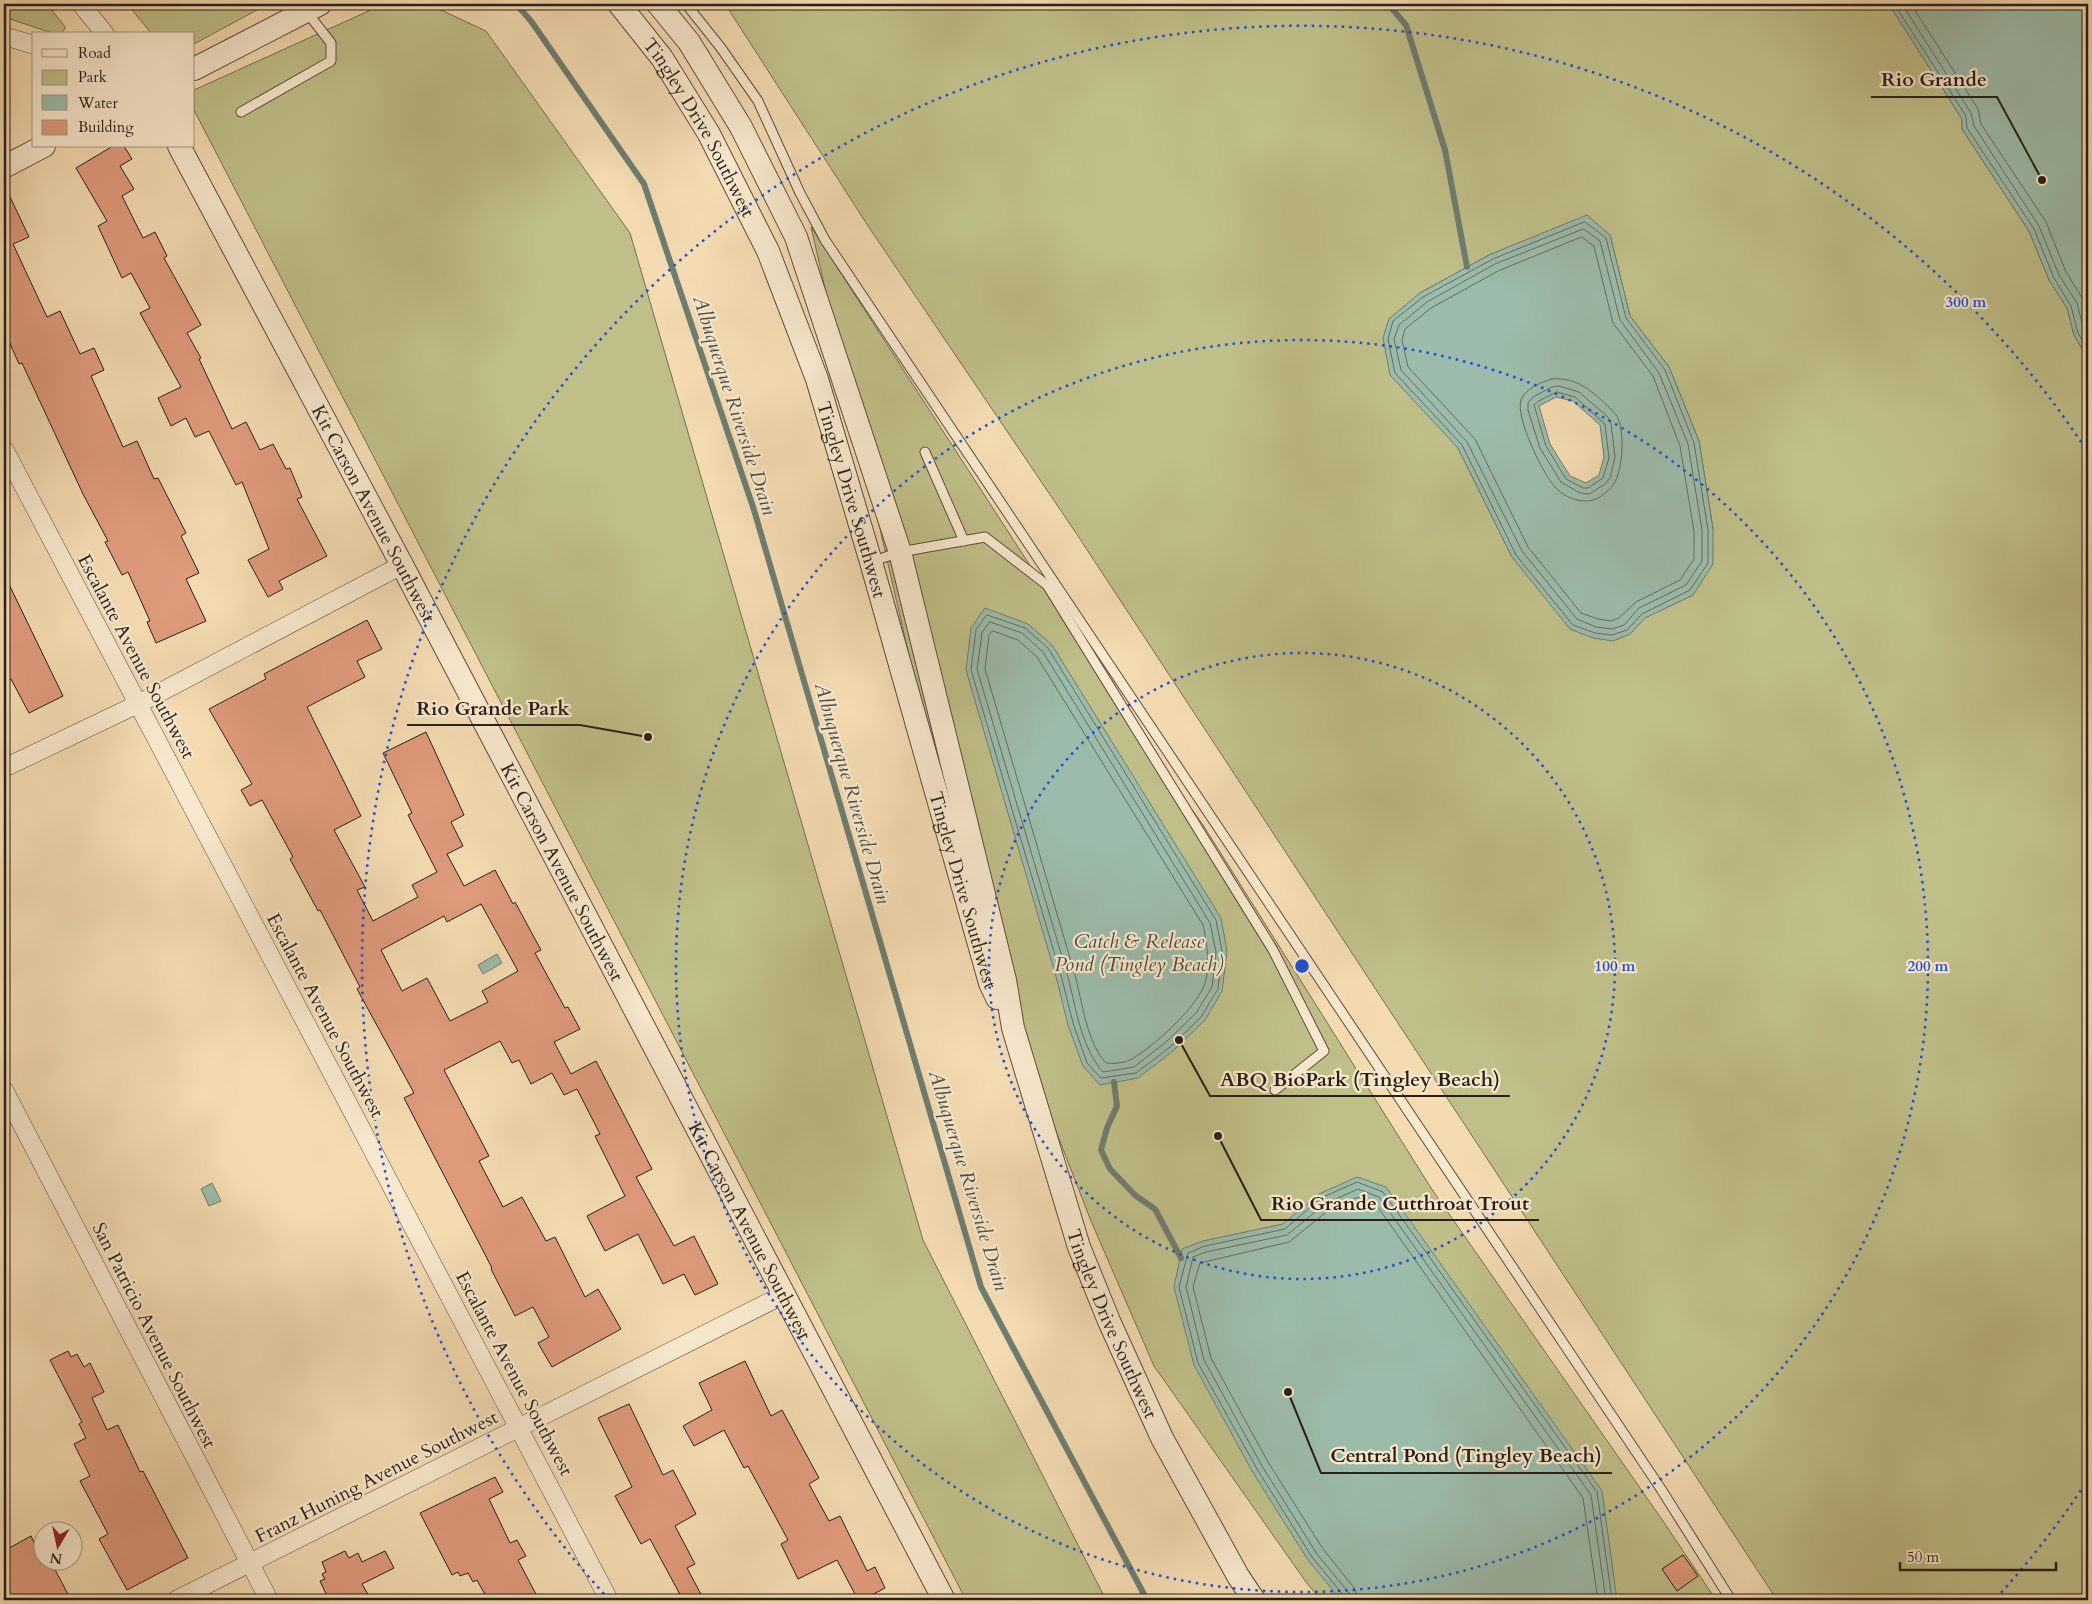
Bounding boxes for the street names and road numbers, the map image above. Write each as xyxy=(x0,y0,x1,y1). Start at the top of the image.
street label: Tingley Drive Southwest xyxy=(637,33,761,222)
street label: Tingley Drive Southwest xyxy=(810,398,892,601)
street label: Kit Carson Avenue Southwest xyxy=(305,401,442,627)
street label: Escalante Avenue Southwest xyxy=(71,550,201,763)
street label: Kit Carson Avenue Southwest xyxy=(494,759,630,986)
street label: Tingley Drive Southwest xyxy=(923,789,1003,993)
street label: Escalante Avenue Southwest xyxy=(260,909,390,1122)
street label: Kit Carson Avenue Southwest xyxy=(682,1118,817,1345)
street label: San Patricio Avenue Southwest xyxy=(86,1218,223,1453)
street label: Tingley Drive Southwest xyxy=(1060,1226,1163,1423)
street label: Escalante Avenue Southwest xyxy=(449,1267,579,1480)
street label: Franz Huning Avenue Southwest xyxy=(251,1404,502,1550)

